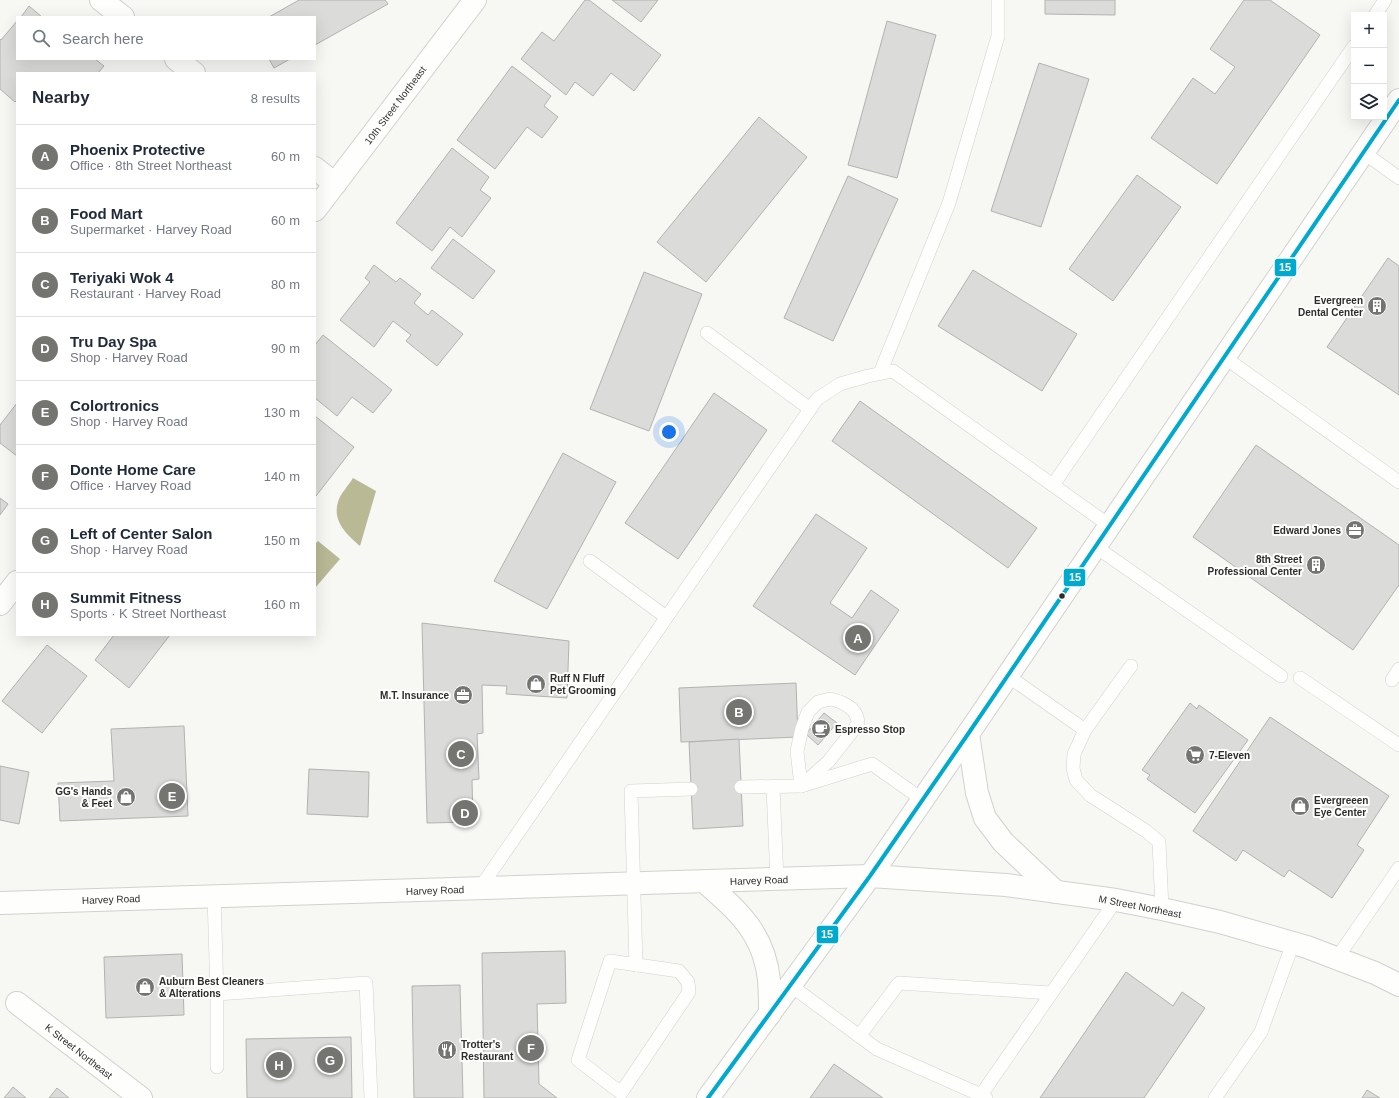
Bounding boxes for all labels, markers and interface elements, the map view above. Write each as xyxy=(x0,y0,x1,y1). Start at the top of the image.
map controls xyxy=(1351,12,1387,120)
button: + xyxy=(1351,12,1387,48)
search box xyxy=(16,16,316,60)
icon: search xyxy=(30,27,52,49)
text: Search here xyxy=(62,30,144,47)
button: − xyxy=(1351,48,1387,84)
street label: 10th Street Northeast xyxy=(362,64,429,147)
button: layers xyxy=(1351,84,1387,120)
text: Nearby xyxy=(32,88,90,107)
text: 8 results xyxy=(251,91,300,106)
text: Phoenix Protective xyxy=(70,141,205,158)
text: A xyxy=(40,149,50,164)
text: 60 m xyxy=(271,149,300,164)
text: Office · 8th Street Northeast xyxy=(70,158,232,173)
text: Food Mart xyxy=(70,205,143,222)
text: B xyxy=(40,213,50,228)
text: 60 m xyxy=(271,213,300,228)
text: Supermarket · Harvey Road xyxy=(70,222,232,237)
line badge: 15 xyxy=(1274,258,1297,277)
text: 15 xyxy=(1279,261,1291,273)
text: Teriyaki Wok 4 xyxy=(70,269,174,286)
text: C xyxy=(40,277,50,292)
text: 80 m xyxy=(271,277,300,292)
text: Restaurant · Harvey Road xyxy=(70,286,221,301)
place label: Evergreen Dental Center xyxy=(1298,295,1363,318)
building icon: Evergreen Dental Center xyxy=(1366,295,1388,317)
text: Tru Day Spa xyxy=(70,333,157,350)
text: D xyxy=(40,341,50,356)
text: 90 m xyxy=(271,341,300,356)
text: Shop · Harvey Road xyxy=(70,350,188,365)
text: Colortronics xyxy=(70,397,159,414)
text: E xyxy=(41,405,49,420)
text: 130 m xyxy=(264,405,300,420)
text: Shop · Harvey Road xyxy=(70,414,188,429)
your location xyxy=(659,422,679,442)
text: Donte Home Care xyxy=(70,461,196,478)
text: F xyxy=(41,469,49,484)
text: 140 m xyxy=(264,469,300,484)
text: Office · Harvey Road xyxy=(70,478,191,493)
office icon: Edward Jones xyxy=(1344,519,1366,541)
text: Left of Center Salon xyxy=(70,525,213,542)
place label: Edward Jones xyxy=(1273,525,1341,536)
text: G xyxy=(40,533,50,548)
text: 150 m xyxy=(264,533,300,548)
text: Shop · Harvey Road xyxy=(70,542,188,557)
place label: 8th Street Professional Center xyxy=(1208,554,1303,577)
building icon: 8th Street Professional Center xyxy=(1305,554,1327,576)
line badge: 15 xyxy=(1063,568,1086,587)
text: 15 xyxy=(1069,571,1081,583)
text: Summit Fitness xyxy=(70,589,182,606)
unlabelled marker xyxy=(1057,591,1067,601)
text: H xyxy=(40,597,50,612)
text: 160 m xyxy=(264,597,300,612)
text: Sports · K Street Northeast xyxy=(70,606,226,621)
pin: A xyxy=(845,623,871,653)
shop icon: Ruff N Fluff Pet Grooming xyxy=(525,673,547,695)
place label: Ruff N Fluff Pet Grooming xyxy=(550,673,616,696)
office icon: M.T. Insurance xyxy=(452,684,474,706)
place label: M.T. Insurance xyxy=(380,690,449,701)
pin: B xyxy=(726,697,752,727)
cafe icon: Espresso Stop xyxy=(810,718,832,740)
place label: Espresso Stop xyxy=(835,724,905,735)
pin: C xyxy=(448,739,474,769)
supermarket icon: 7-Eleven xyxy=(1184,744,1206,766)
place label: 7-Eleven xyxy=(1209,750,1250,761)
pin: E xyxy=(159,781,185,811)
place label: GG's Hands & Feet xyxy=(55,786,113,809)
shop icon: GG's Hands & Feet xyxy=(115,786,137,808)
shop icon: Evergreeen Eye Center xyxy=(1289,795,1311,817)
place label: Evergreeen Eye Center xyxy=(1314,795,1368,818)
pin: D xyxy=(452,798,478,828)
street label: Harvey Road xyxy=(730,874,788,887)
street label: Harvey Road xyxy=(406,884,464,897)
street label: Harvey Road xyxy=(82,893,140,906)
street label: M Street Northeast xyxy=(1098,893,1182,920)
line badge: 15 xyxy=(816,925,839,944)
text: 15 xyxy=(821,928,833,940)
shop icon: Auburn Best Cleaners & Alterations xyxy=(134,976,156,998)
place label: Auburn Best Cleaners & Alterations xyxy=(159,976,264,999)
street label: K Street Northeast xyxy=(43,1022,115,1081)
pin: F xyxy=(518,1033,544,1063)
restaurant icon: Trotter's Restaurant xyxy=(436,1039,458,1061)
place label: Trotter's Restaurant xyxy=(461,1039,514,1062)
pin: G xyxy=(317,1045,343,1075)
pin: H xyxy=(266,1050,292,1080)

